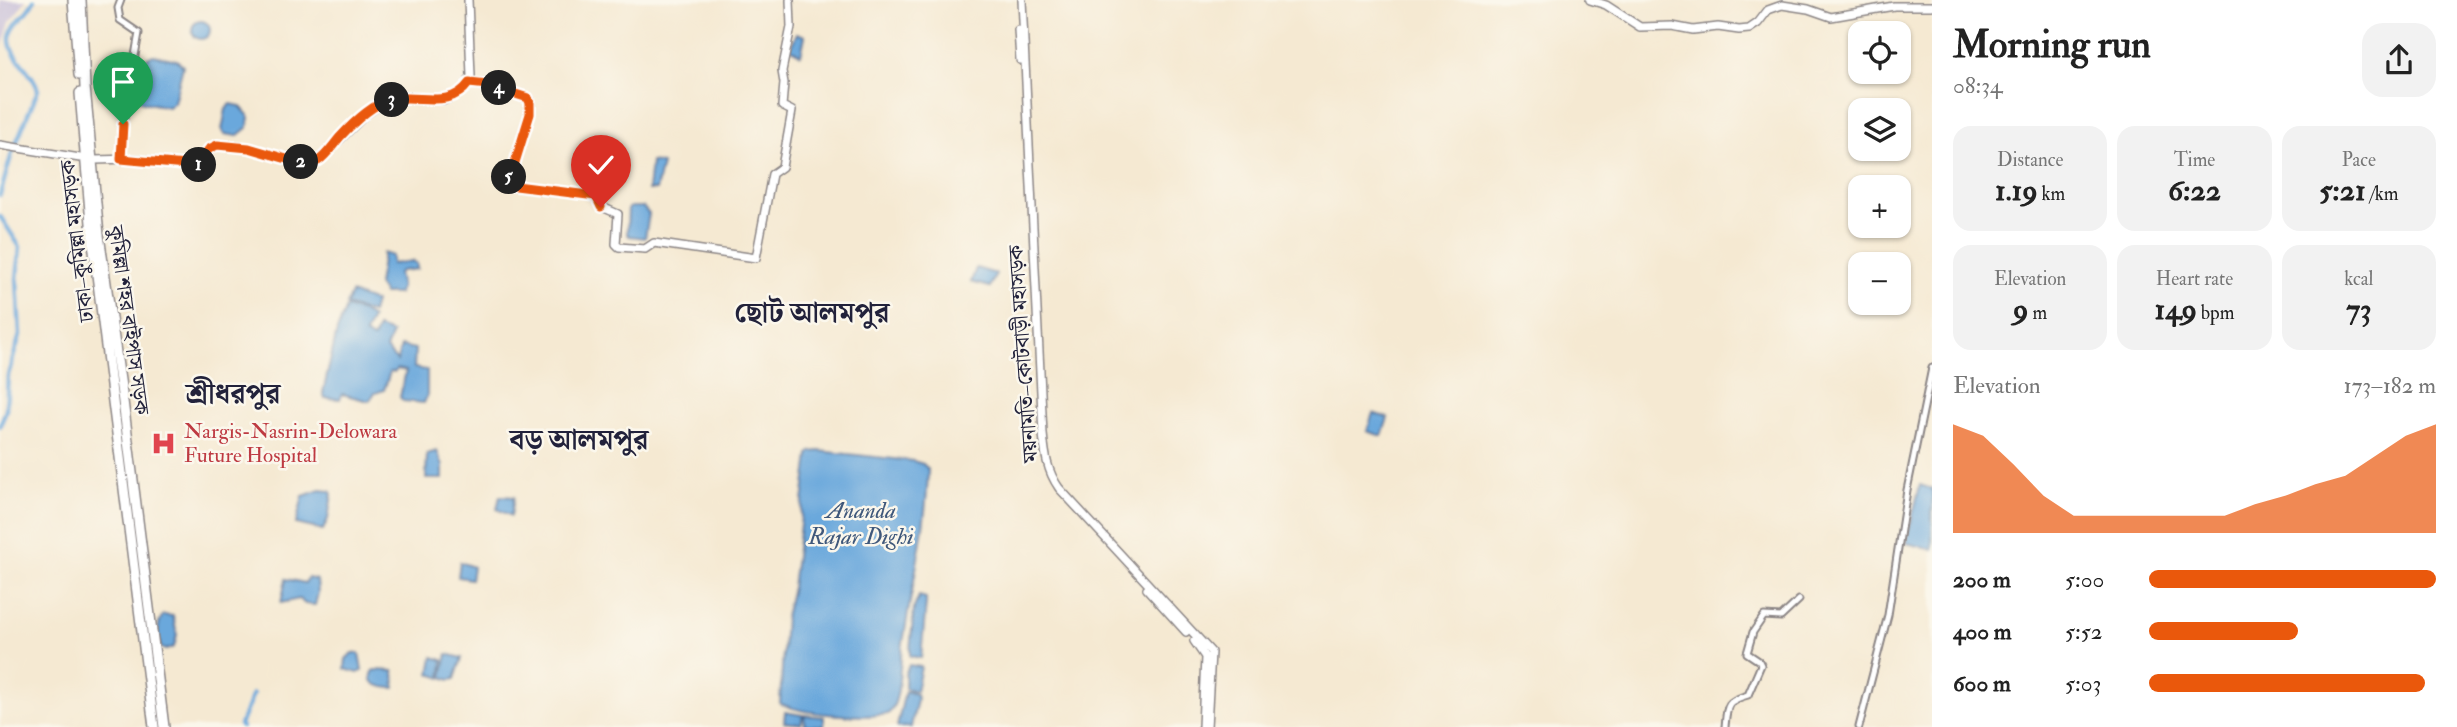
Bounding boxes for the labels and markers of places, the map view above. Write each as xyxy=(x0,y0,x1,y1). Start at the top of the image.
pin xyxy=(93,52,153,124)
pin: 4 xyxy=(482,70,516,106)
pin: 3 xyxy=(374,82,410,118)
pin xyxy=(571,135,631,207)
pin: 2 xyxy=(284,144,318,180)
pin: 1 xyxy=(182,148,216,182)
pin: 5 xyxy=(491,160,526,194)
place label: Nargis-Nasrin-Delowara Future Hospital xyxy=(184,418,397,469)
hospital icon: Nargis-Nasrin-Delowara Future Hospital xyxy=(150,429,178,457)

